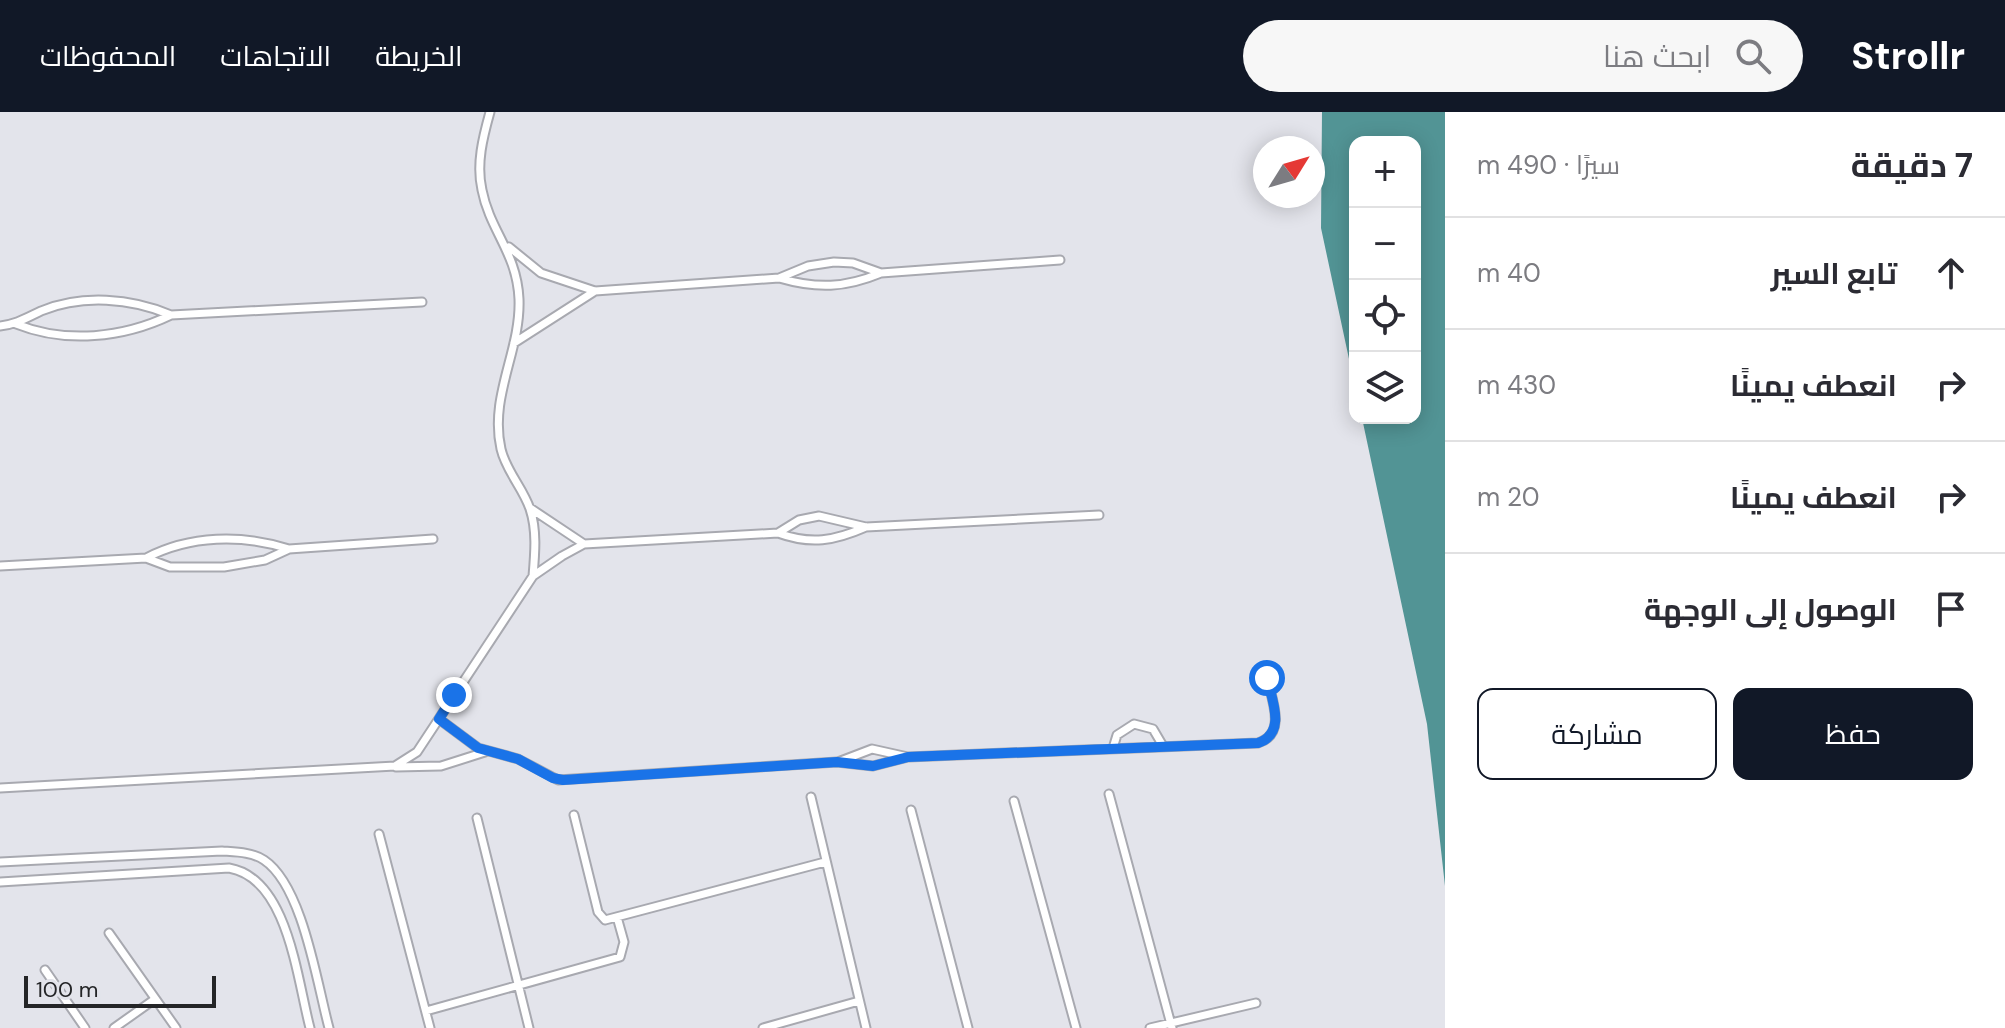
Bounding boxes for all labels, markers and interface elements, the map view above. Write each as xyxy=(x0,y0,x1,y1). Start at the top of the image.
search box xyxy=(1243,20,1803,92)
text: Strollr xyxy=(1851,31,1965,81)
icon: search xyxy=(1731,34,1775,78)
text: ابحث هنا xyxy=(1603,37,1711,76)
text: المحفوظات xyxy=(40,38,176,75)
text: الاتجاهات xyxy=(220,38,331,75)
text: الخريطة xyxy=(375,38,463,75)
north arrow xyxy=(1253,136,1325,208)
map controls xyxy=(1349,136,1421,424)
button: + xyxy=(1349,136,1421,208)
text: 7 دقيقة xyxy=(1851,143,1973,188)
text: سيرًا · 490 m xyxy=(1477,148,1620,182)
button: − xyxy=(1349,208,1421,280)
icon: ahead xyxy=(1929,251,1973,295)
text: تابع السير xyxy=(1771,254,1897,293)
text: 40 m xyxy=(1477,256,1541,290)
button: locate xyxy=(1349,280,1421,352)
button: layers xyxy=(1349,352,1421,424)
icon: right xyxy=(1929,363,1973,407)
text: انعطف يمينًا xyxy=(1730,366,1897,405)
text: 430 m xyxy=(1477,368,1556,402)
icon: right xyxy=(1929,475,1973,519)
text: انعطف يمينًا xyxy=(1730,478,1897,517)
text: 20 m xyxy=(1477,480,1540,514)
icon: arrive xyxy=(1929,587,1973,631)
text: الوصول إلى الوجهة xyxy=(1644,590,1897,629)
route start xyxy=(1249,660,1285,696)
route end xyxy=(436,677,472,713)
button: مشاركة xyxy=(1477,688,1717,780)
button: حفظ xyxy=(1733,688,1973,780)
scale bar xyxy=(24,972,216,1008)
text: 100 m xyxy=(36,975,98,1004)

